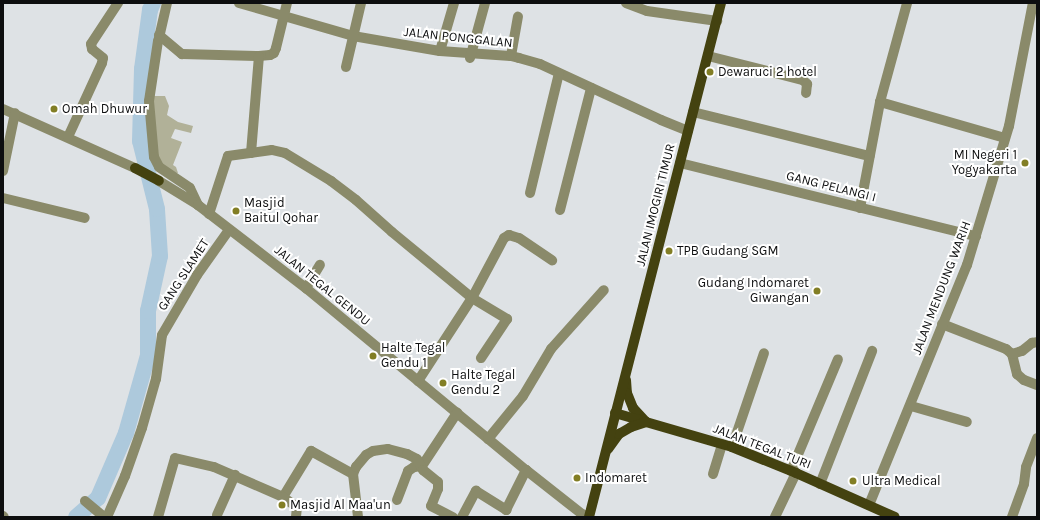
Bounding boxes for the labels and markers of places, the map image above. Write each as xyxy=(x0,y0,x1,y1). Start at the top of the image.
place label: Dewaruci 2 hotel xyxy=(718,64,817,80)
marker: Dewaruci 2 hotel xyxy=(705,67,715,77)
place label: Omah Dhuwur xyxy=(62,101,147,117)
marker: Omah Dhuwur xyxy=(49,104,59,114)
place label: MI Negeri 1 Yogyakarta xyxy=(952,148,1017,179)
marker: MI Negeri 1 Yogyakarta xyxy=(1020,158,1030,168)
place label: Masjid Baitul Qohar xyxy=(244,196,318,227)
marker: Masjid Baitul Qohar xyxy=(231,206,241,216)
place label: TPB Gudang SGM xyxy=(677,243,778,259)
marker: TPB Gudang SGM xyxy=(664,246,674,256)
place label: Gudang Indomaret Giwangan xyxy=(698,276,809,307)
marker: Gudang Indomaret Giwangan xyxy=(812,286,822,296)
place label: Halte Tegal Gendu 1 xyxy=(381,341,445,372)
marker: Halte Tegal Gendu 1 xyxy=(368,351,378,361)
place label: Halte Tegal Gendu 2 xyxy=(451,368,515,399)
marker: Halte Tegal Gendu 2 xyxy=(438,378,448,388)
place label: Indomaret xyxy=(585,470,647,486)
marker: Indomaret xyxy=(572,473,582,483)
place label: Ultra Medical xyxy=(862,473,941,489)
marker: Ultra Medical xyxy=(847,475,859,487)
place label: Masjid Al Maa'un xyxy=(290,497,391,513)
marker: Masjid Al Maa'un xyxy=(277,500,287,510)

